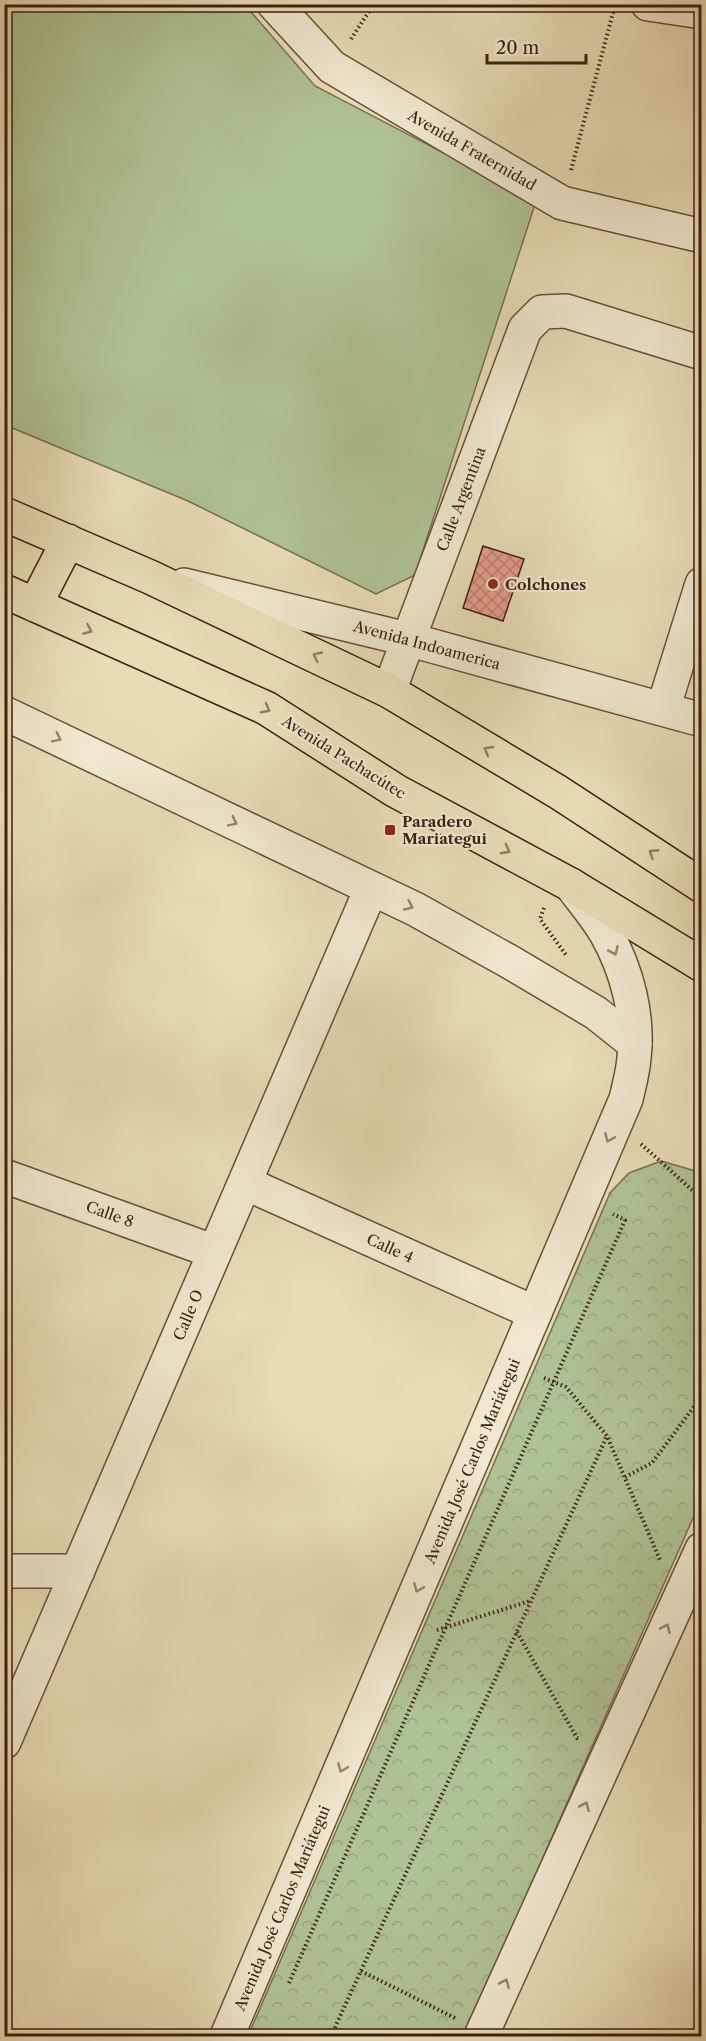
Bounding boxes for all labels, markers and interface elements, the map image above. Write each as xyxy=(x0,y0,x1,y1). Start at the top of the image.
scale bar xyxy=(487,27,586,65)
text: 20 m xyxy=(496,37,540,59)
street label: Avenida Fraternidad xyxy=(404,105,540,195)
street label: Calle Argentina xyxy=(432,444,490,554)
place label: Colchones xyxy=(505,575,586,594)
marker: Colchones xyxy=(486,577,500,591)
street label: Avenida Indoamerica xyxy=(350,616,503,674)
one-way arrow xyxy=(81,623,92,635)
one-way arrow xyxy=(312,652,323,664)
one-way arrow xyxy=(260,702,270,713)
street label: Avenida Pachacútec xyxy=(278,711,409,803)
one-way arrow xyxy=(51,731,62,743)
one-way arrow xyxy=(484,746,494,757)
place label: Paradero Mariategui xyxy=(402,812,487,848)
one-way arrow xyxy=(227,815,238,827)
marker: Paradero Mariategui xyxy=(383,823,397,837)
one-way arrow xyxy=(500,843,511,854)
one-way arrow xyxy=(649,849,659,861)
one-way arrow xyxy=(403,899,414,911)
one-way arrow xyxy=(607,944,619,955)
one-way arrow xyxy=(604,1132,616,1143)
street label: Calle 8 xyxy=(83,1197,137,1231)
street label: Calle 4 xyxy=(364,1229,416,1267)
street label: Calle O xyxy=(169,1287,207,1343)
street label: Avenida José Carlos Mariátegui xyxy=(420,1355,524,1568)
one-way arrow xyxy=(413,1582,425,1593)
one-way arrow xyxy=(658,1623,670,1634)
one-way arrow xyxy=(337,1761,349,1772)
one-way arrow xyxy=(578,1801,590,1812)
street label: Avenida José Carlos Mariátegui xyxy=(230,1802,334,2015)
one-way arrow xyxy=(498,1979,510,1990)

